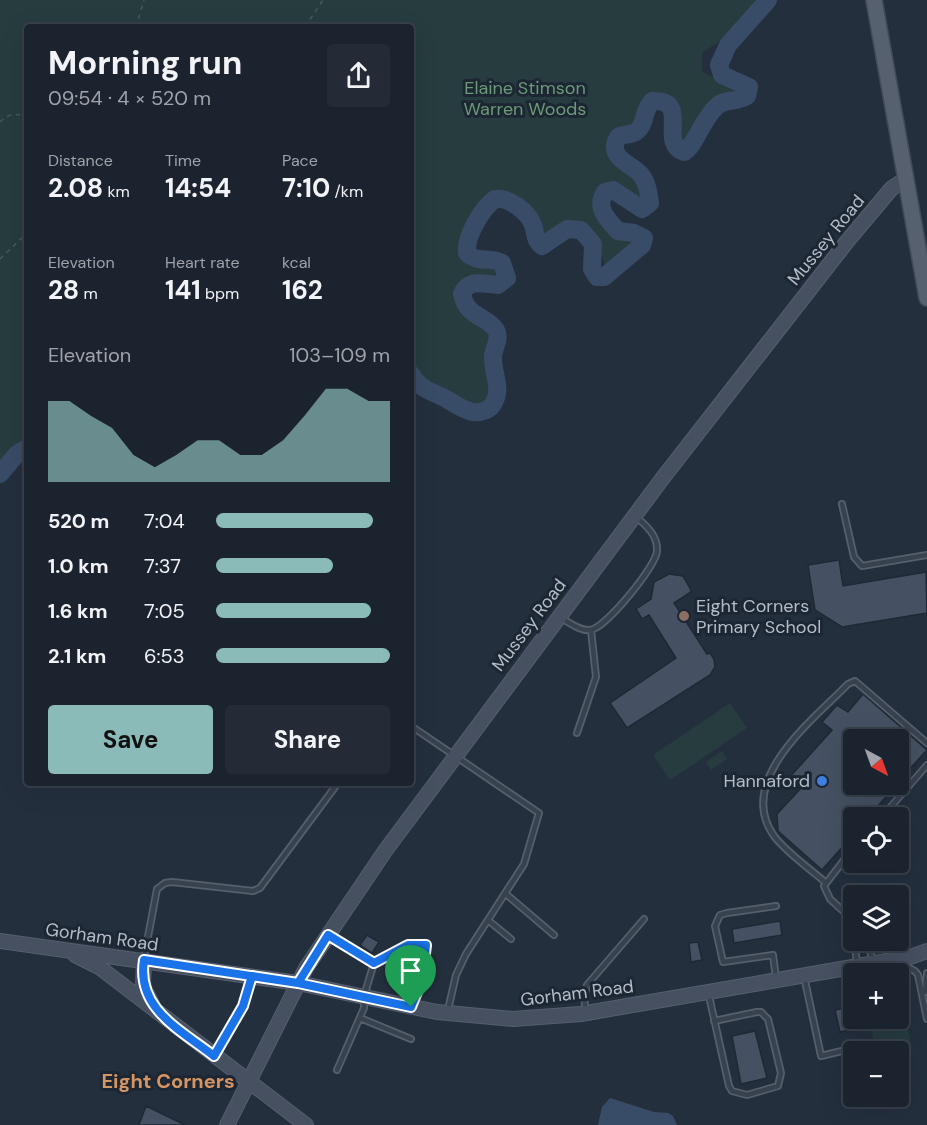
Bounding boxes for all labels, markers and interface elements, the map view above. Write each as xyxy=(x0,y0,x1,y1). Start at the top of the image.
text: Morning run xyxy=(48,41,242,84)
button: share xyxy=(327,44,390,107)
park label: Elaine Stimson Warren Woods xyxy=(464,76,586,121)
text: 09:54 · 4 × 520 m xyxy=(48,85,211,111)
text: Distance xyxy=(48,150,113,171)
text: Time xyxy=(165,150,201,171)
text: Pace xyxy=(282,150,318,171)
text: 2.08 xyxy=(48,171,103,205)
text: 14:54 xyxy=(165,171,231,205)
text: 7:10 xyxy=(282,171,330,205)
text: km xyxy=(103,181,130,202)
text: /km xyxy=(330,181,363,202)
street label: Mussey Road xyxy=(782,190,870,290)
text: Elevation xyxy=(48,252,115,273)
text: Heart rate xyxy=(165,252,240,273)
text: kcal xyxy=(282,252,311,273)
text: 28 xyxy=(48,273,79,307)
text: 141 xyxy=(165,273,201,307)
text: 162 xyxy=(282,273,323,307)
text: m xyxy=(79,283,98,304)
text: bpm xyxy=(201,283,239,304)
text: Elevation xyxy=(48,342,131,368)
text: 103–109 m xyxy=(289,342,390,368)
text: 520 m xyxy=(48,508,109,534)
text: 7:04 xyxy=(144,508,185,534)
text: 1.0 km xyxy=(48,553,109,579)
text: 7:37 xyxy=(144,553,181,579)
street label: Mussey Road xyxy=(486,574,572,676)
place label: Eight Corners Primary School xyxy=(696,594,821,639)
text: 1.6 km xyxy=(48,598,107,624)
text: 7:05 xyxy=(144,598,185,624)
marker: Eight Corners Primary School xyxy=(677,609,691,623)
text: 2.1 km xyxy=(48,643,106,669)
text: 6:53 xyxy=(144,643,185,669)
button: Save xyxy=(48,705,213,774)
button: Share xyxy=(225,705,390,774)
north arrow xyxy=(843,729,909,795)
map controls xyxy=(843,729,909,1107)
place label: Hannaford xyxy=(723,769,810,793)
marker: Hannaford xyxy=(815,774,829,788)
button: locate xyxy=(843,807,909,873)
button: layers xyxy=(843,885,909,951)
street label: Gorham Road xyxy=(44,917,160,957)
pin xyxy=(385,945,436,1007)
icon: arrive xyxy=(394,954,427,987)
button: + xyxy=(843,963,909,1029)
street label: Gorham Road xyxy=(519,974,635,1012)
button: − xyxy=(843,1041,909,1107)
district label: Eight Corners xyxy=(101,1068,235,1094)

